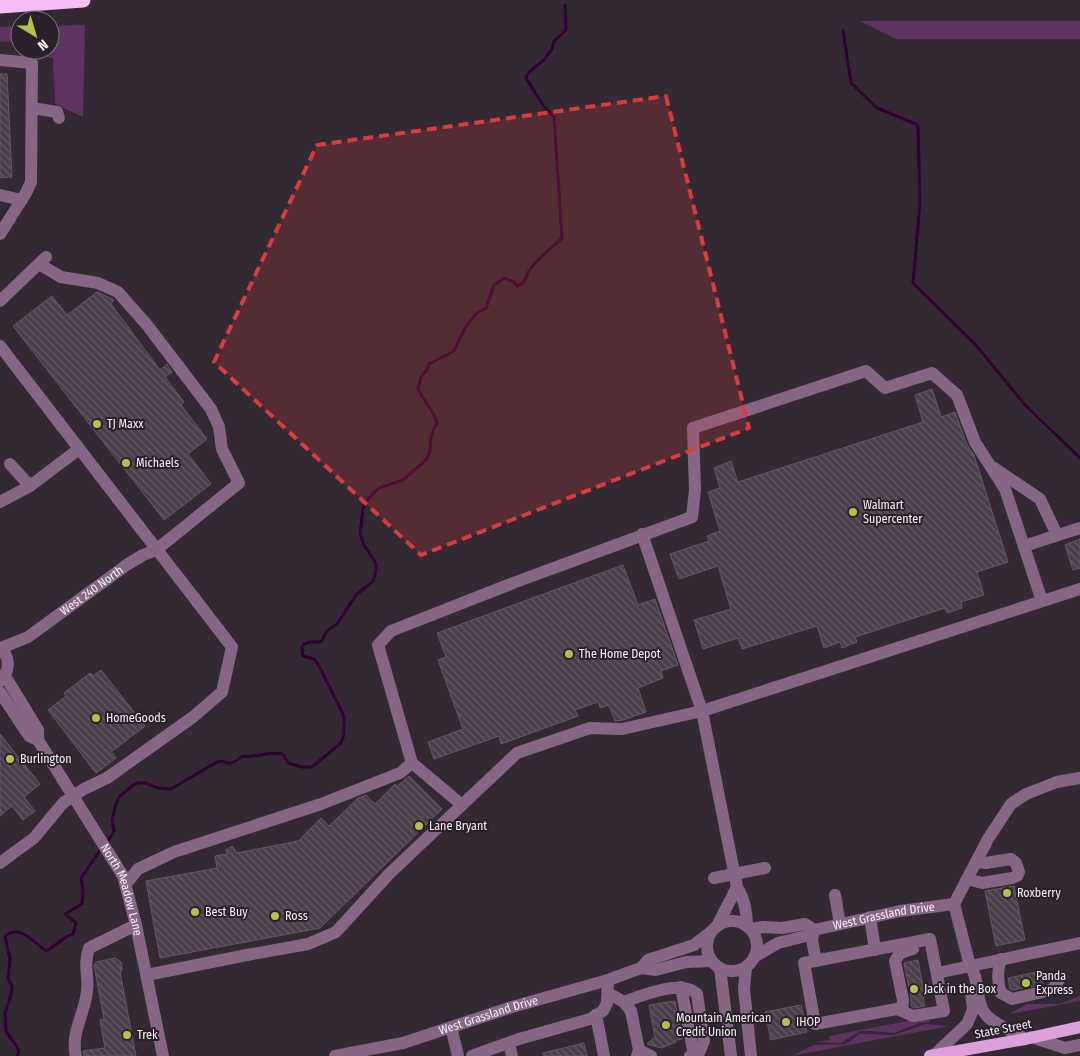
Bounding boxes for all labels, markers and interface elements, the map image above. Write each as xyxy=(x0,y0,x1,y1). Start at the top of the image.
north arrow xyxy=(10,10,60,60)
text: N xyxy=(34,36,51,54)
place label: TJ Maxx xyxy=(107,417,144,431)
marker: TJ Maxx xyxy=(91,418,103,430)
place label: Michaels xyxy=(136,456,179,470)
marker: Michaels xyxy=(120,457,132,469)
place label: Walmart Supercenter xyxy=(863,498,923,526)
marker: Walmart Supercenter xyxy=(847,506,859,518)
street label: West 240 North xyxy=(57,563,126,618)
place label: The Home Depot xyxy=(579,647,661,661)
marker: The Home Depot xyxy=(563,648,575,660)
place label: HomeGoods xyxy=(106,711,166,725)
marker: HomeGoods xyxy=(90,712,102,724)
place label: Burlington xyxy=(20,752,72,766)
marker: Burlington xyxy=(4,753,16,765)
place label: Lane Bryant xyxy=(429,819,487,833)
marker: Lane Bryant xyxy=(413,820,425,832)
street label: North Meadow Lane xyxy=(98,841,145,937)
place label: Roxberry xyxy=(1017,886,1062,900)
marker: Roxberry xyxy=(1001,887,1013,899)
street label: West Grassland Drive xyxy=(832,900,936,933)
place label: Best Buy xyxy=(205,905,248,919)
marker: Best Buy xyxy=(189,906,201,918)
place label: Ross xyxy=(285,909,308,923)
marker: Ross xyxy=(269,910,281,922)
place label: Panda Express xyxy=(1036,969,1073,997)
marker: Panda Express xyxy=(1020,977,1032,989)
place label: Jack in the Box xyxy=(924,982,997,996)
marker: Jack in the Box xyxy=(908,983,920,995)
street label: West Grassland Drive xyxy=(437,993,540,1038)
place label: Mountain American Credit Union xyxy=(676,1011,771,1039)
place label: IHOP xyxy=(796,1015,820,1029)
marker: IHOP xyxy=(780,1016,792,1028)
street label: State Street xyxy=(973,1017,1033,1041)
marker: Mountain American Credit Union xyxy=(660,1019,672,1031)
place label: Trek xyxy=(137,1028,158,1042)
marker: Trek xyxy=(121,1029,133,1041)

